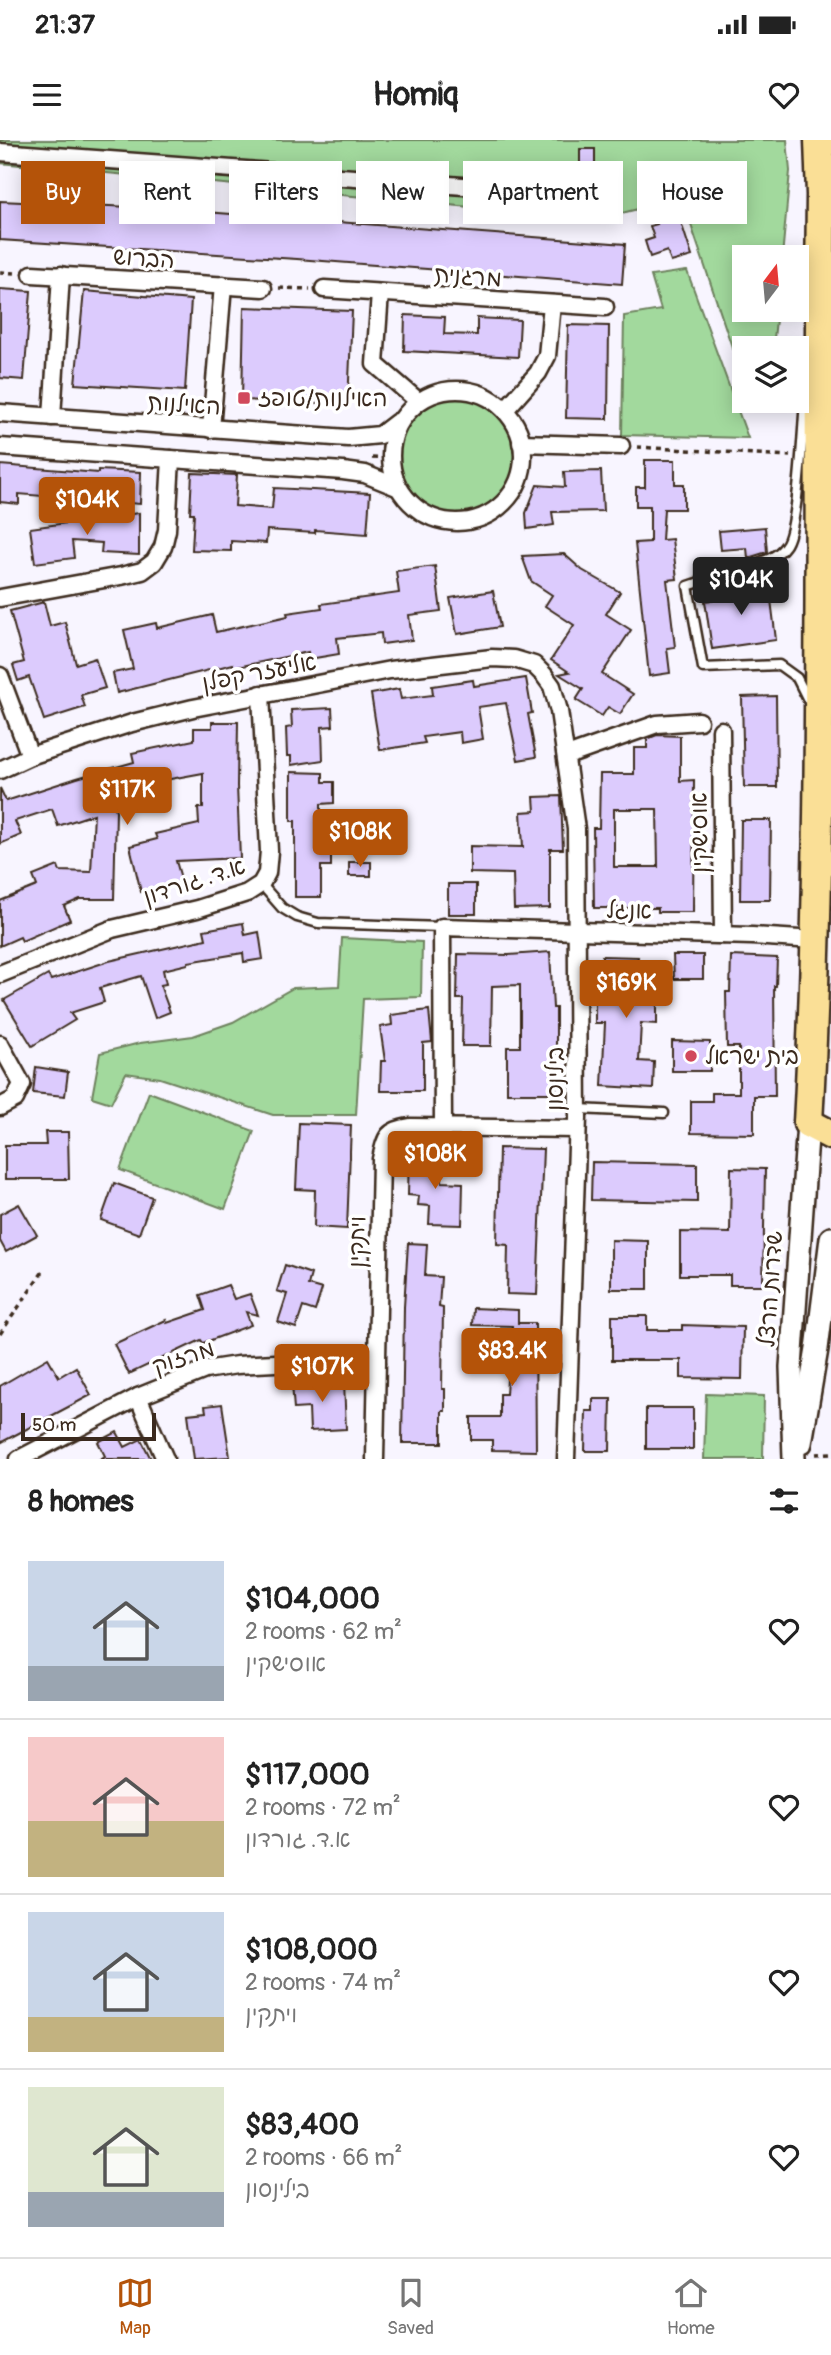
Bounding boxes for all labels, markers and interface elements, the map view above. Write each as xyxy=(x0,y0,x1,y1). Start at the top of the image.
text: 21:37 xyxy=(35,9,95,41)
text: Homiq xyxy=(373,75,458,115)
icon: menu xyxy=(28,76,66,114)
icon: heart xyxy=(765,76,803,114)
chip: Buy xyxy=(21,161,105,224)
chip: Rent xyxy=(119,161,215,224)
chip: Filters xyxy=(229,161,342,224)
chip: New xyxy=(356,161,449,224)
chip: Apartment xyxy=(463,161,623,224)
chip: House xyxy=(637,161,747,224)
street label: הברוש xyxy=(112,242,176,275)
north arrow xyxy=(732,245,808,322)
map controls xyxy=(732,245,809,413)
street label: מרגנית xyxy=(433,260,503,293)
button: layers xyxy=(732,336,809,413)
place label: האילנות/טופז xyxy=(258,384,388,413)
street label: האילנות xyxy=(146,387,222,422)
marker: האילנות/טופז xyxy=(236,390,252,406)
pin: $104K xyxy=(38,478,136,537)
text: $104K xyxy=(55,485,119,514)
pin: $104K xyxy=(692,558,790,617)
text: $104K xyxy=(709,565,773,594)
street label: אליעזר קפלן xyxy=(199,647,319,698)
pin: $117K xyxy=(78,768,176,827)
text: $117K xyxy=(99,775,155,804)
street label: אוסישקין xyxy=(684,792,715,874)
pin: $108K xyxy=(311,810,409,869)
text: $108K xyxy=(329,817,391,846)
street label: א.ד. גורדון xyxy=(140,851,249,912)
street label: אנגל xyxy=(606,896,652,925)
pin: $169K xyxy=(577,960,675,1020)
text: $169K xyxy=(596,968,656,997)
place label: בית ישראל xyxy=(705,1042,799,1071)
street label: בילינסון xyxy=(541,1047,570,1111)
marker: בית ישראל xyxy=(683,1048,699,1064)
pin: $108K xyxy=(386,1132,484,1191)
text: $108K xyxy=(404,1139,466,1168)
street label: ויתקין xyxy=(343,1216,372,1268)
street label: שדרות הרצל xyxy=(752,1230,789,1348)
pin: $83.4K xyxy=(455,1328,569,1388)
street label: מרזוק xyxy=(148,1334,218,1381)
text: $83.4K xyxy=(477,1336,547,1365)
pin: $107K xyxy=(273,1344,371,1404)
text: $107K xyxy=(290,1352,354,1381)
scale bar xyxy=(21,1410,156,1442)
text: 50 m xyxy=(32,1413,76,1437)
icon: filters xyxy=(765,1482,803,1520)
text: 8 homes xyxy=(28,1483,134,1520)
text: $104,000 xyxy=(245,1580,380,1617)
icon: home xyxy=(84,1589,168,1673)
icon: heart xyxy=(765,1612,803,1650)
text: 2 rooms · 62 m² xyxy=(245,1617,402,1646)
text: אוסישקין xyxy=(245,1649,326,1678)
text: $117,000 xyxy=(245,1756,370,1793)
icon: home xyxy=(84,1765,168,1849)
icon: heart xyxy=(765,1788,803,1826)
text: 2 rooms · 72 m² xyxy=(245,1793,401,1822)
text: א.ד. גורדון xyxy=(245,1825,350,1854)
text: $108,000 xyxy=(245,1931,378,1968)
icon: home xyxy=(84,1940,168,2024)
icon: heart xyxy=(765,1963,803,2001)
text: 2 rooms · 74 m² xyxy=(245,1968,401,1997)
text: ויתקין xyxy=(245,2000,297,2029)
text: $83,400 xyxy=(245,2106,359,2143)
icon: home xyxy=(84,2115,168,2199)
icon: heart xyxy=(765,2138,803,2176)
text: 2 rooms · 66 m² xyxy=(245,2143,402,2172)
text: בילינסון xyxy=(245,2175,310,2204)
tab: Map xyxy=(116,2274,154,2340)
tab: Saved xyxy=(387,2274,434,2340)
tab: Home xyxy=(667,2274,715,2340)

